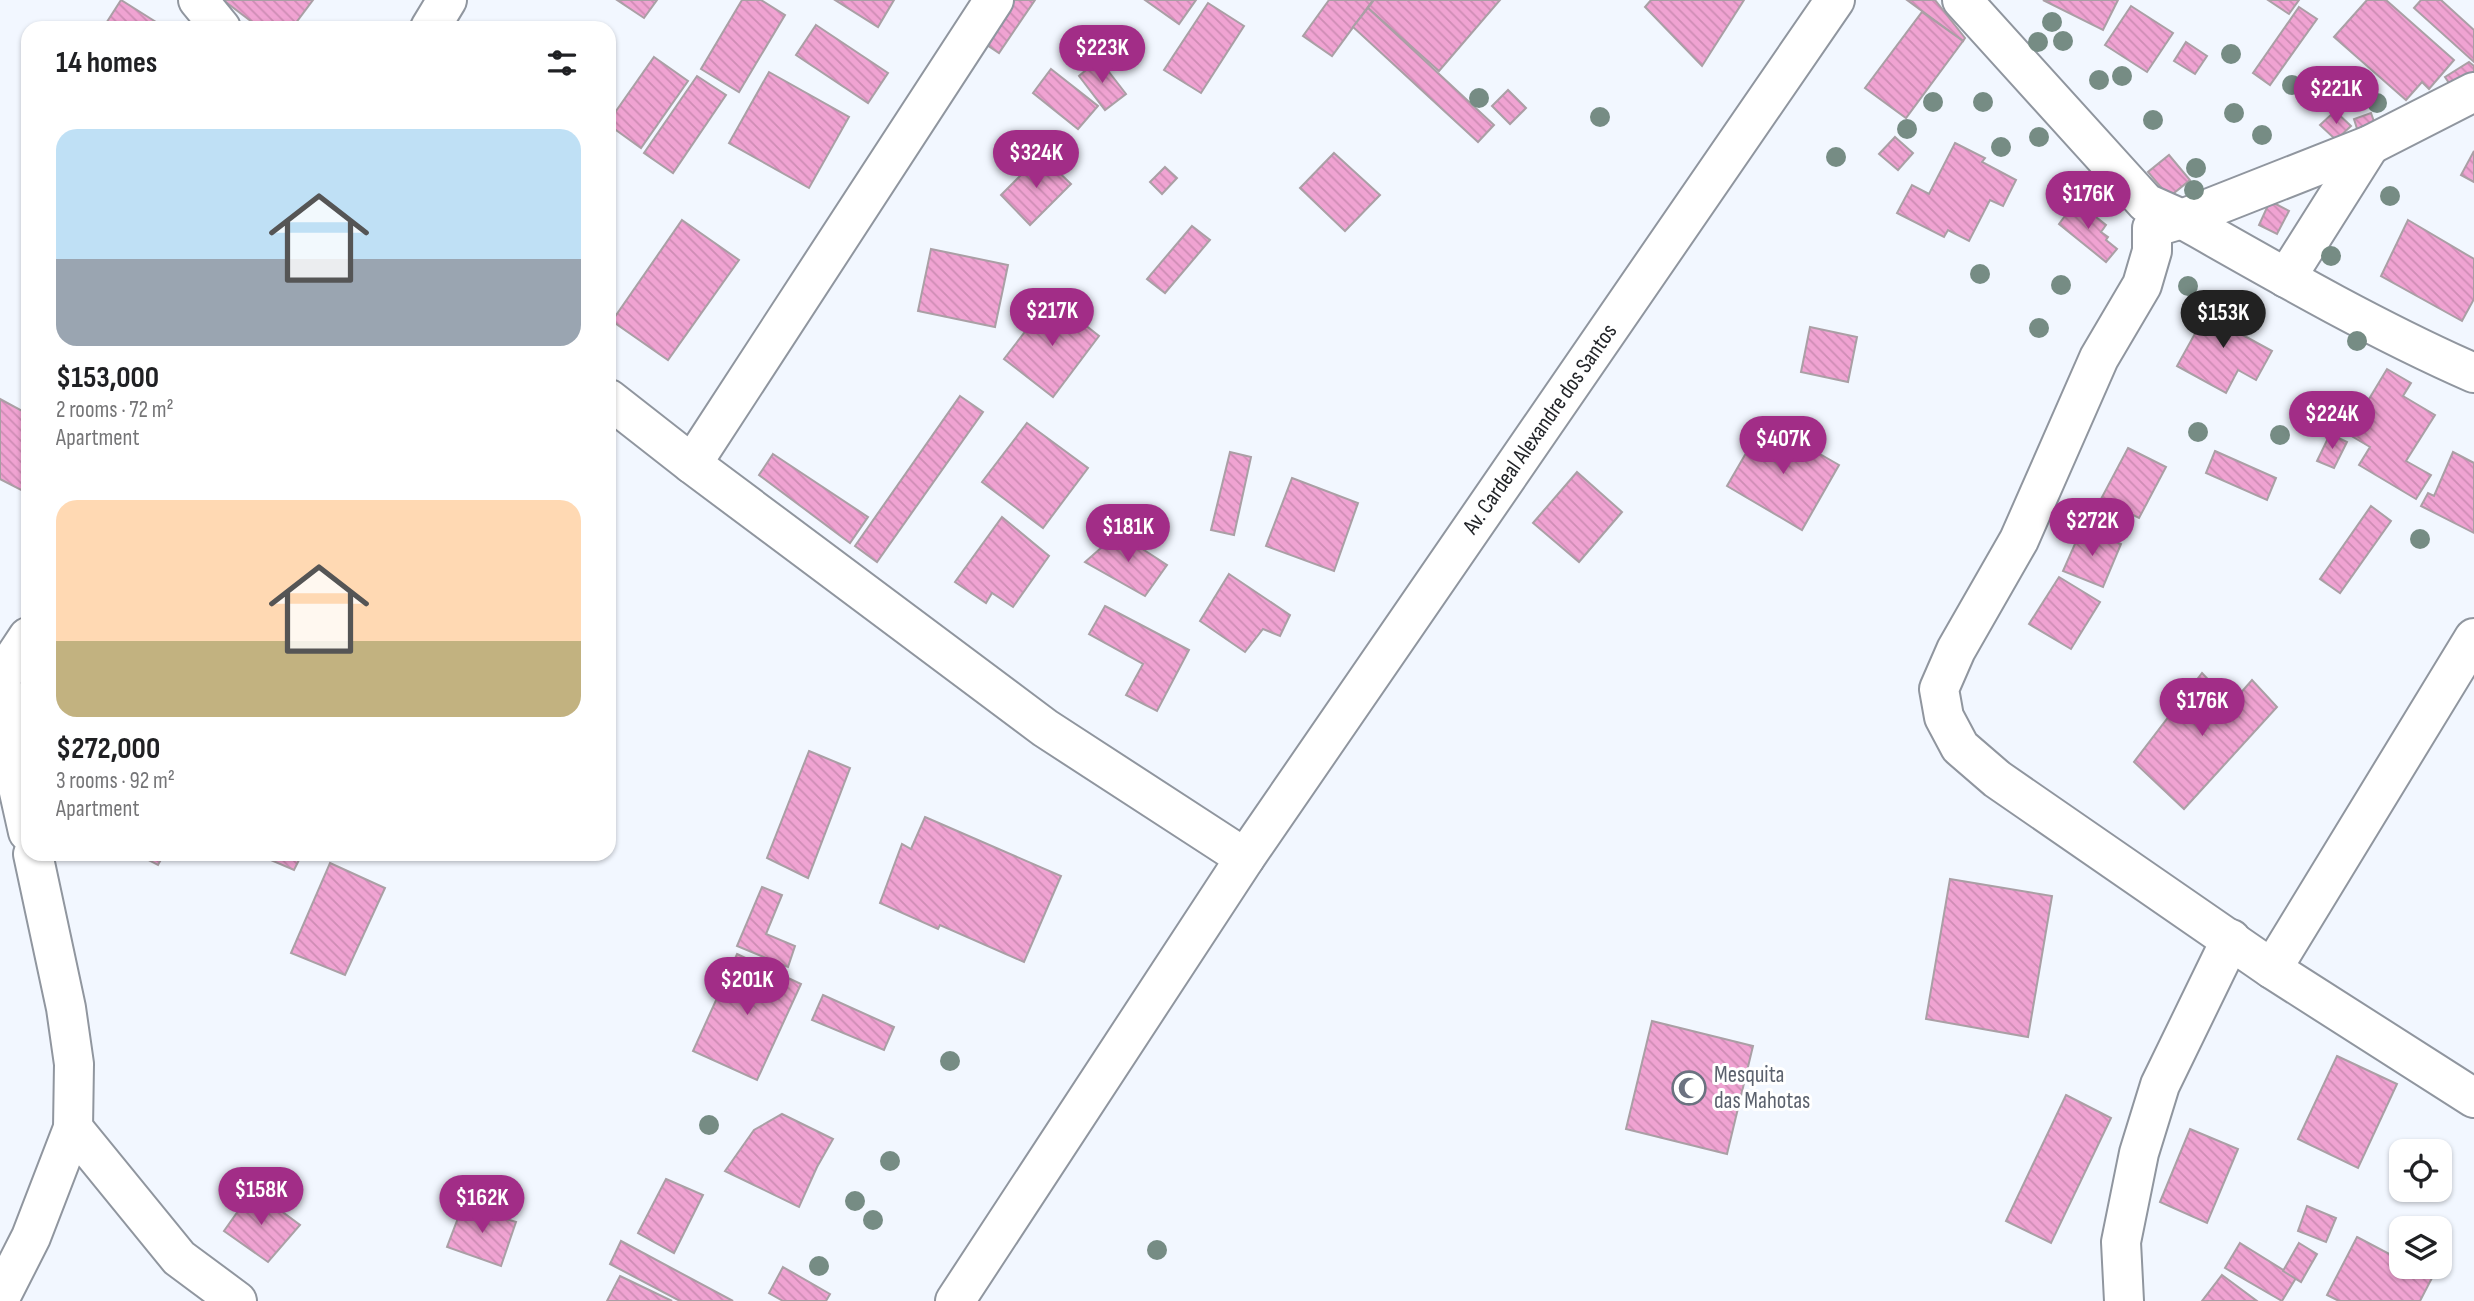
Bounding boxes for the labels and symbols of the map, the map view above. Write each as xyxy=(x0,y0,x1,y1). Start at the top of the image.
pin: $223K xyxy=(1053,25,1151,85)
pin: $221K xyxy=(2287,66,2385,126)
pin: $324K xyxy=(987,130,1085,190)
pin: $176K xyxy=(2039,172,2137,231)
pin: $217K xyxy=(1003,288,1101,348)
pin: $153K xyxy=(2174,290,2272,350)
street label: Av. Cardeal Alexandre dos Santos xyxy=(1456,318,1623,540)
pin: $224K xyxy=(2283,392,2381,451)
pin: $407K xyxy=(1734,416,1832,476)
pin: $272K xyxy=(2043,498,2141,558)
pin: $181K xyxy=(1079,504,1177,564)
pin: $176K xyxy=(2153,678,2251,738)
pin: $201K xyxy=(698,958,796,1017)
place label: Mesquita das Mahotas xyxy=(1714,1061,1810,1115)
mosque icon: Mesquita das Mahotas xyxy=(1670,1069,1708,1107)
pin: $158K xyxy=(212,1168,310,1227)
pin: $162K xyxy=(433,1176,531,1235)

